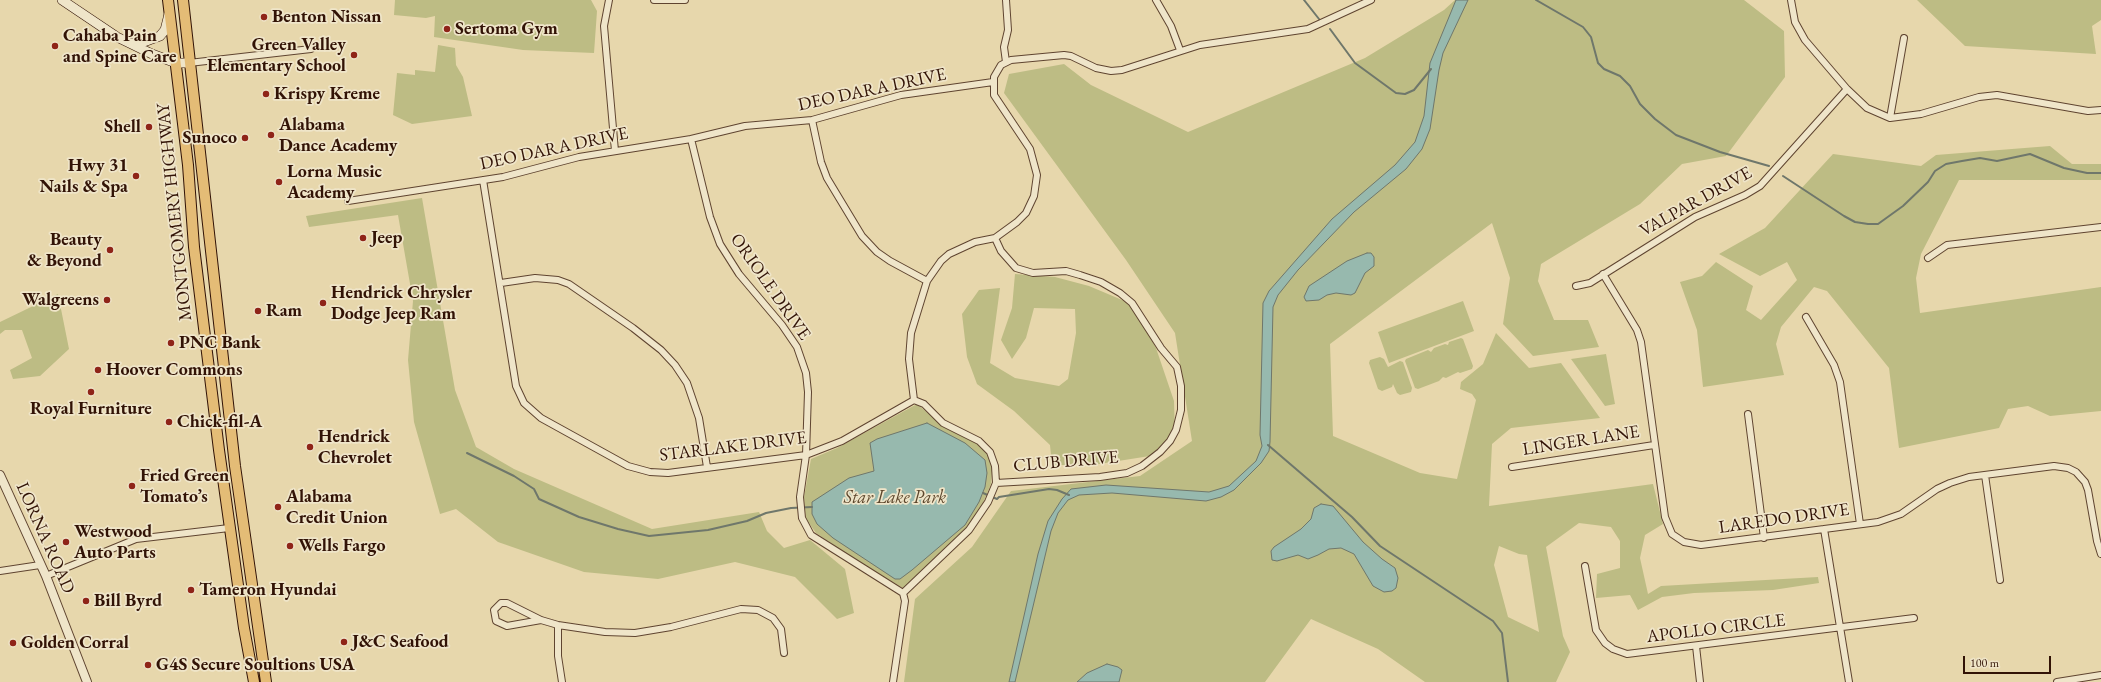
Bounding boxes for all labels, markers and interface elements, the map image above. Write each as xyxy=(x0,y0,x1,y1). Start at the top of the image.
place label: Benton Nissan xyxy=(272,6,381,28)
marker: Benton Nissan xyxy=(259,12,269,22)
place label: Sertoma Gym xyxy=(455,18,558,40)
marker: Sertoma Gym xyxy=(442,24,452,34)
place label: Cahaba Pain and Spine Care xyxy=(63,25,177,68)
place label: Green Valley Elementary School xyxy=(207,34,346,76)
marker: Cahaba Pain and Spine Care xyxy=(50,41,60,51)
marker: Green Valley Elementary School xyxy=(349,50,359,60)
street label: DEO DARA DRIVE xyxy=(796,64,948,116)
place label: Krispy Kreme xyxy=(274,83,380,105)
marker: Krispy Kreme xyxy=(261,89,271,99)
street label: MONTGOMERY HIGHWAY xyxy=(153,102,197,322)
place label: Alabama Dance Academy xyxy=(279,114,397,156)
place label: Shell xyxy=(104,116,141,138)
marker: Shell xyxy=(144,122,154,132)
street label: DEO DARA DRIVE xyxy=(478,123,630,175)
place label: Sunoco xyxy=(183,127,237,149)
marker: Alabama Dance Academy xyxy=(266,130,276,140)
marker: Sunoco xyxy=(240,133,250,143)
place label: Hwy 31 Nails & Spa xyxy=(39,155,128,198)
place label: Lorna Music Academy xyxy=(287,161,382,204)
street label: VALPAR DRIVE xyxy=(1636,162,1756,242)
marker: Hwy 31 Nails & Spa xyxy=(131,171,141,181)
marker: Lorna Music Academy xyxy=(274,177,284,187)
place label: Jeep xyxy=(371,227,402,249)
place label: Beauty & Beyond xyxy=(27,229,102,272)
street label: ORIOLE DRIVE xyxy=(725,229,815,345)
marker: Jeep xyxy=(358,233,368,243)
marker: Beauty & Beyond xyxy=(105,245,115,255)
place label: Hendrick Chrysler Dodge Jeep Ram xyxy=(331,282,472,324)
place label: Walgreens xyxy=(22,289,99,311)
marker: Walgreens xyxy=(102,295,112,305)
marker: Hendrick Chrysler Dodge Jeep Ram xyxy=(318,298,328,308)
place label: Ram xyxy=(266,300,302,322)
marker: Ram xyxy=(253,306,263,316)
place label: PNC Bank xyxy=(179,332,261,354)
marker: PNC Bank xyxy=(166,338,176,348)
place label: Hoover Commons xyxy=(106,359,242,381)
marker: Hoover Commons xyxy=(93,365,103,375)
marker: Royal Furniture xyxy=(86,387,96,397)
place label: Royal Furniture xyxy=(30,398,152,420)
place label: Chick-fil-A xyxy=(177,411,262,433)
marker: Chick-fil-A xyxy=(164,417,174,427)
street label: LINGER LANE xyxy=(1521,421,1641,461)
place label: Hendrick Chevrolet xyxy=(318,426,392,468)
street label: STARLAKE DRIVE xyxy=(658,427,808,467)
marker: Hendrick Chevrolet xyxy=(305,442,315,452)
street label: CLUB DRIVE xyxy=(1013,447,1119,477)
place label: Fried Green Tomato’s xyxy=(140,465,229,508)
street label: LORNA ROAD xyxy=(11,479,79,597)
marker: Fried Green Tomato’s xyxy=(127,481,137,491)
place label: Alabama Credit Union xyxy=(286,486,388,528)
park label: Star Lake Park xyxy=(844,487,946,509)
street label: LAREDO DRIVE xyxy=(1717,499,1851,539)
marker: Alabama Credit Union xyxy=(273,502,283,512)
place label: Westwood Auto Parts xyxy=(74,521,156,564)
place label: Wells Fargo xyxy=(298,535,385,557)
marker: Westwood Auto Parts xyxy=(61,537,71,547)
marker: Wells Fargo xyxy=(285,541,295,551)
place label: Tameron Hyundai xyxy=(199,579,337,601)
marker: Tameron Hyundai xyxy=(186,585,196,595)
place label: Bill Byrd xyxy=(94,590,162,612)
marker: Bill Byrd xyxy=(81,596,91,606)
street label: APOLLO CIRCLE xyxy=(1645,610,1787,648)
place label: J&C Seafood xyxy=(352,631,449,653)
place label: Golden Corral xyxy=(21,632,129,654)
marker: J&C Seafood xyxy=(339,637,349,647)
marker: Golden Corral xyxy=(8,638,18,648)
scale bar xyxy=(1965,648,2053,674)
place label: G4S Secure Soultions USA xyxy=(156,654,355,676)
text: 100 m xyxy=(1970,655,1999,671)
marker: G4S Secure Soultions USA xyxy=(143,660,153,670)

